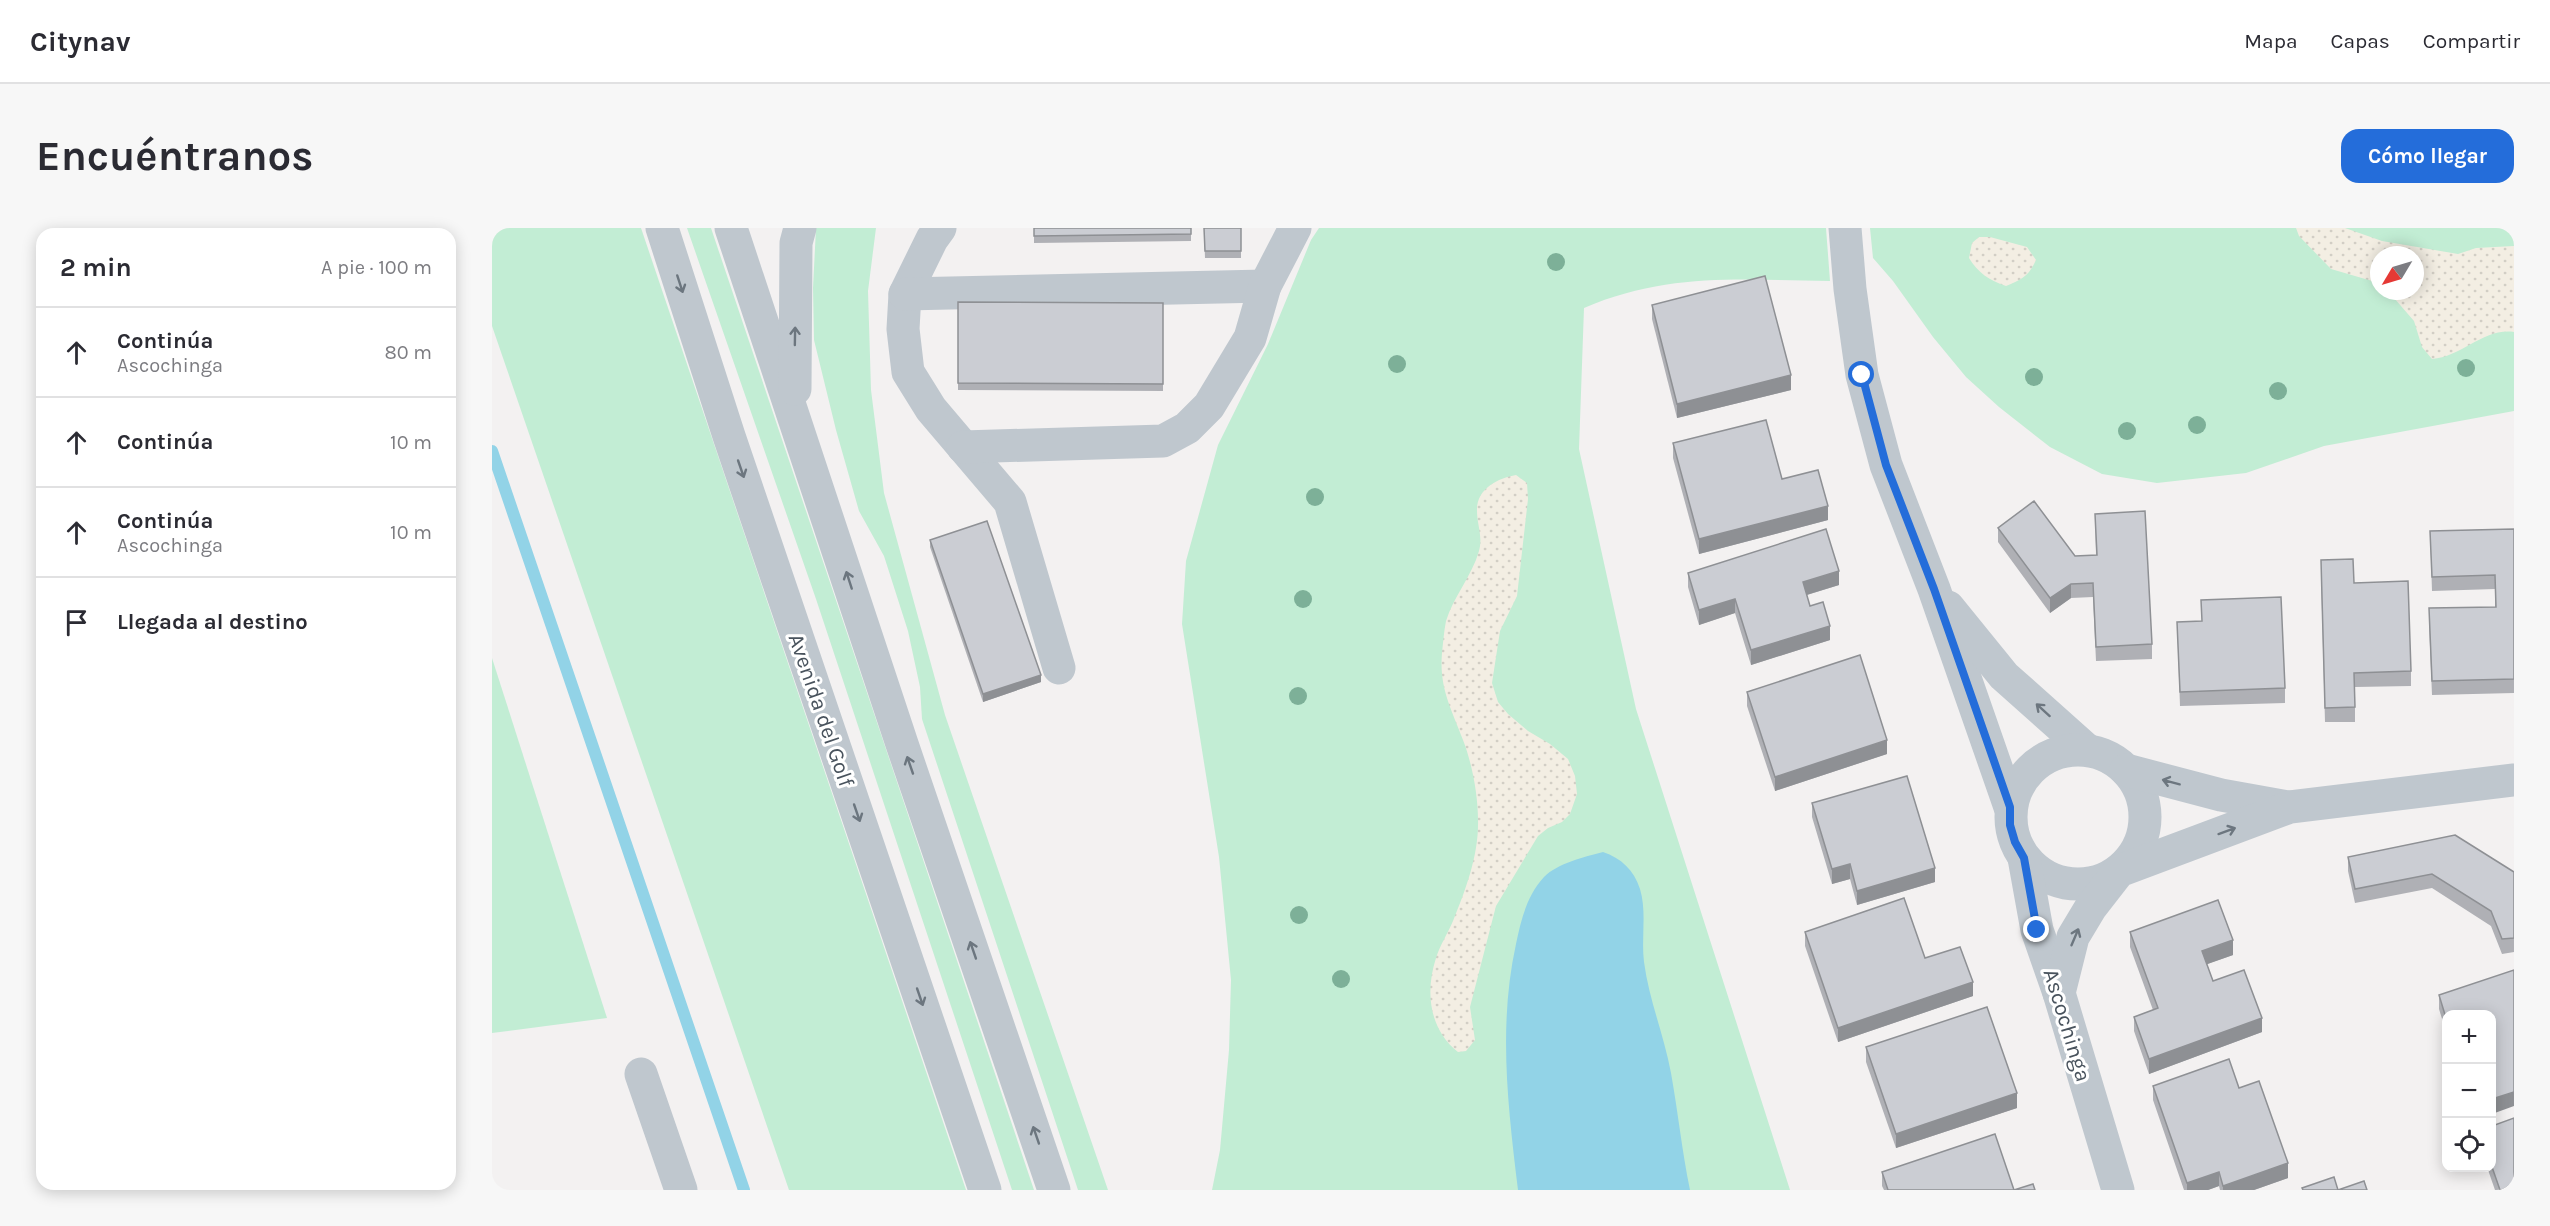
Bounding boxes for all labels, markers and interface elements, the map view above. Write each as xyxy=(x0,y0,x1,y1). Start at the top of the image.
text: Citynav xyxy=(30,25,130,58)
text: Mapa xyxy=(2244,29,2298,53)
text: Capas xyxy=(2331,29,2390,53)
text: Compartir xyxy=(2423,29,2520,53)
button: Cómo llegar xyxy=(2341,129,2514,183)
text: Encuéntranos xyxy=(36,131,314,181)
north arrow xyxy=(2370,246,2424,300)
text: 2 min xyxy=(60,252,132,283)
text: A pie · 100 m xyxy=(321,256,432,279)
one-way arrow xyxy=(676,274,687,293)
one-way arrow xyxy=(789,326,801,346)
text: Continúa xyxy=(117,328,213,354)
icon: ahead xyxy=(60,336,93,369)
text: 80 m xyxy=(384,341,432,364)
text: Ascochinga xyxy=(117,354,223,377)
route start xyxy=(1848,361,1874,387)
icon: ahead xyxy=(60,426,93,459)
text: Continúa xyxy=(117,429,213,455)
text: 10 m xyxy=(390,431,432,454)
one-way arrow xyxy=(736,459,747,478)
text: Continúa xyxy=(117,508,213,534)
icon: ahead xyxy=(60,516,93,549)
text: 10 m xyxy=(390,521,432,544)
text: Ascochinga xyxy=(117,534,223,557)
one-way arrow xyxy=(842,571,853,590)
icon: arrive xyxy=(60,606,93,639)
text: Llegada al destino xyxy=(117,609,308,635)
street label: Avenida del Golf xyxy=(783,630,860,791)
one-way arrow xyxy=(2035,703,2050,717)
one-way arrow xyxy=(903,757,914,775)
one-way arrow xyxy=(2162,775,2181,787)
one-way arrow xyxy=(853,803,864,822)
one-way arrow xyxy=(2217,824,2236,835)
route end xyxy=(2023,916,2049,942)
one-way arrow xyxy=(2070,928,2081,946)
one-way arrow xyxy=(966,941,977,960)
street label: Ascochinga xyxy=(2038,966,2097,1085)
one-way arrow xyxy=(916,988,927,1006)
map controls xyxy=(2442,1010,2496,1172)
button: + xyxy=(2442,1010,2496,1064)
button: − xyxy=(2442,1064,2496,1118)
button: locate xyxy=(2442,1118,2496,1172)
one-way arrow xyxy=(1029,1126,1040,1145)

